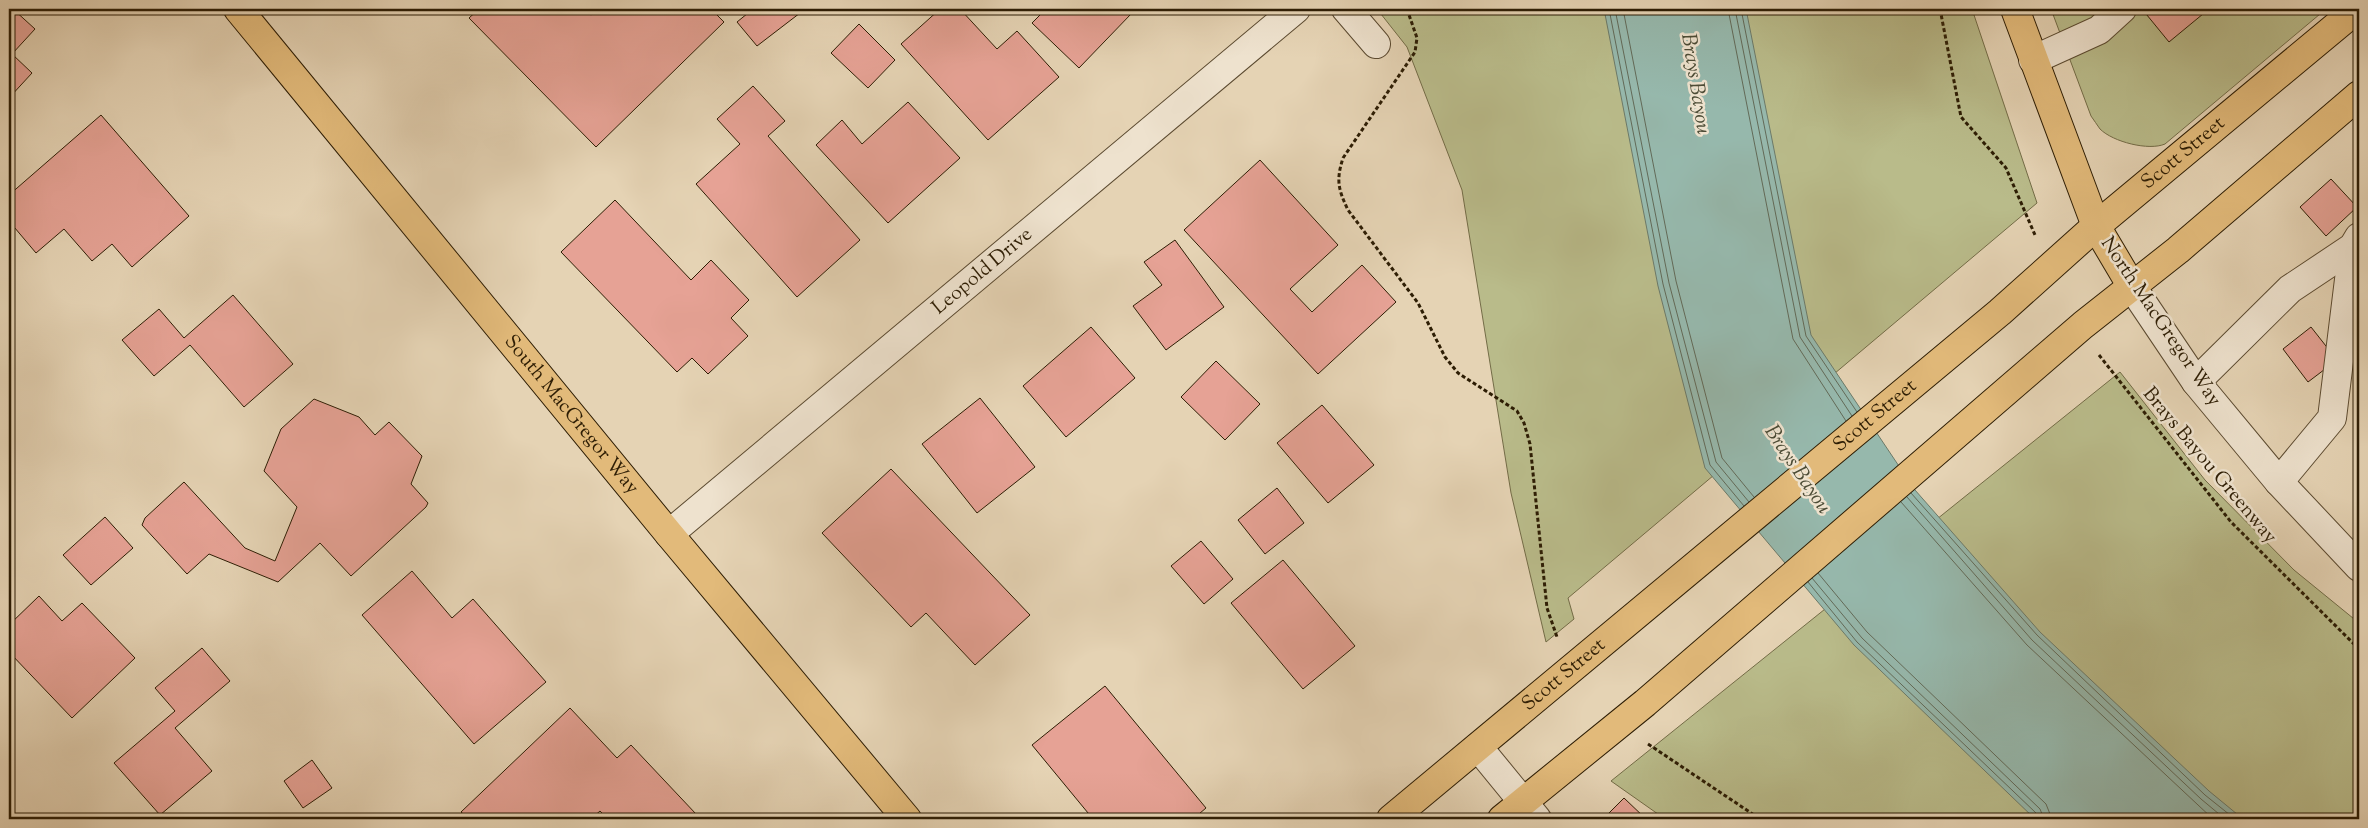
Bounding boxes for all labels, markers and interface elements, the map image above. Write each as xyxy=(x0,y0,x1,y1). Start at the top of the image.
water label: Brays Bayou xyxy=(1672,31,1718,137)
street label: Scott Street xyxy=(2135,110,2232,197)
street label: Leopold Drive xyxy=(926,221,1039,322)
street label: North MacGregor Way xyxy=(2092,231,2228,413)
street label: South MacGregor Way xyxy=(497,329,646,501)
street label: Scott Street xyxy=(1827,372,1924,460)
street label: Brays Bayou Greenway xyxy=(2135,381,2283,551)
water label: Brays Bayou xyxy=(1756,419,1838,521)
street label: Scott Street xyxy=(1516,631,1612,719)

